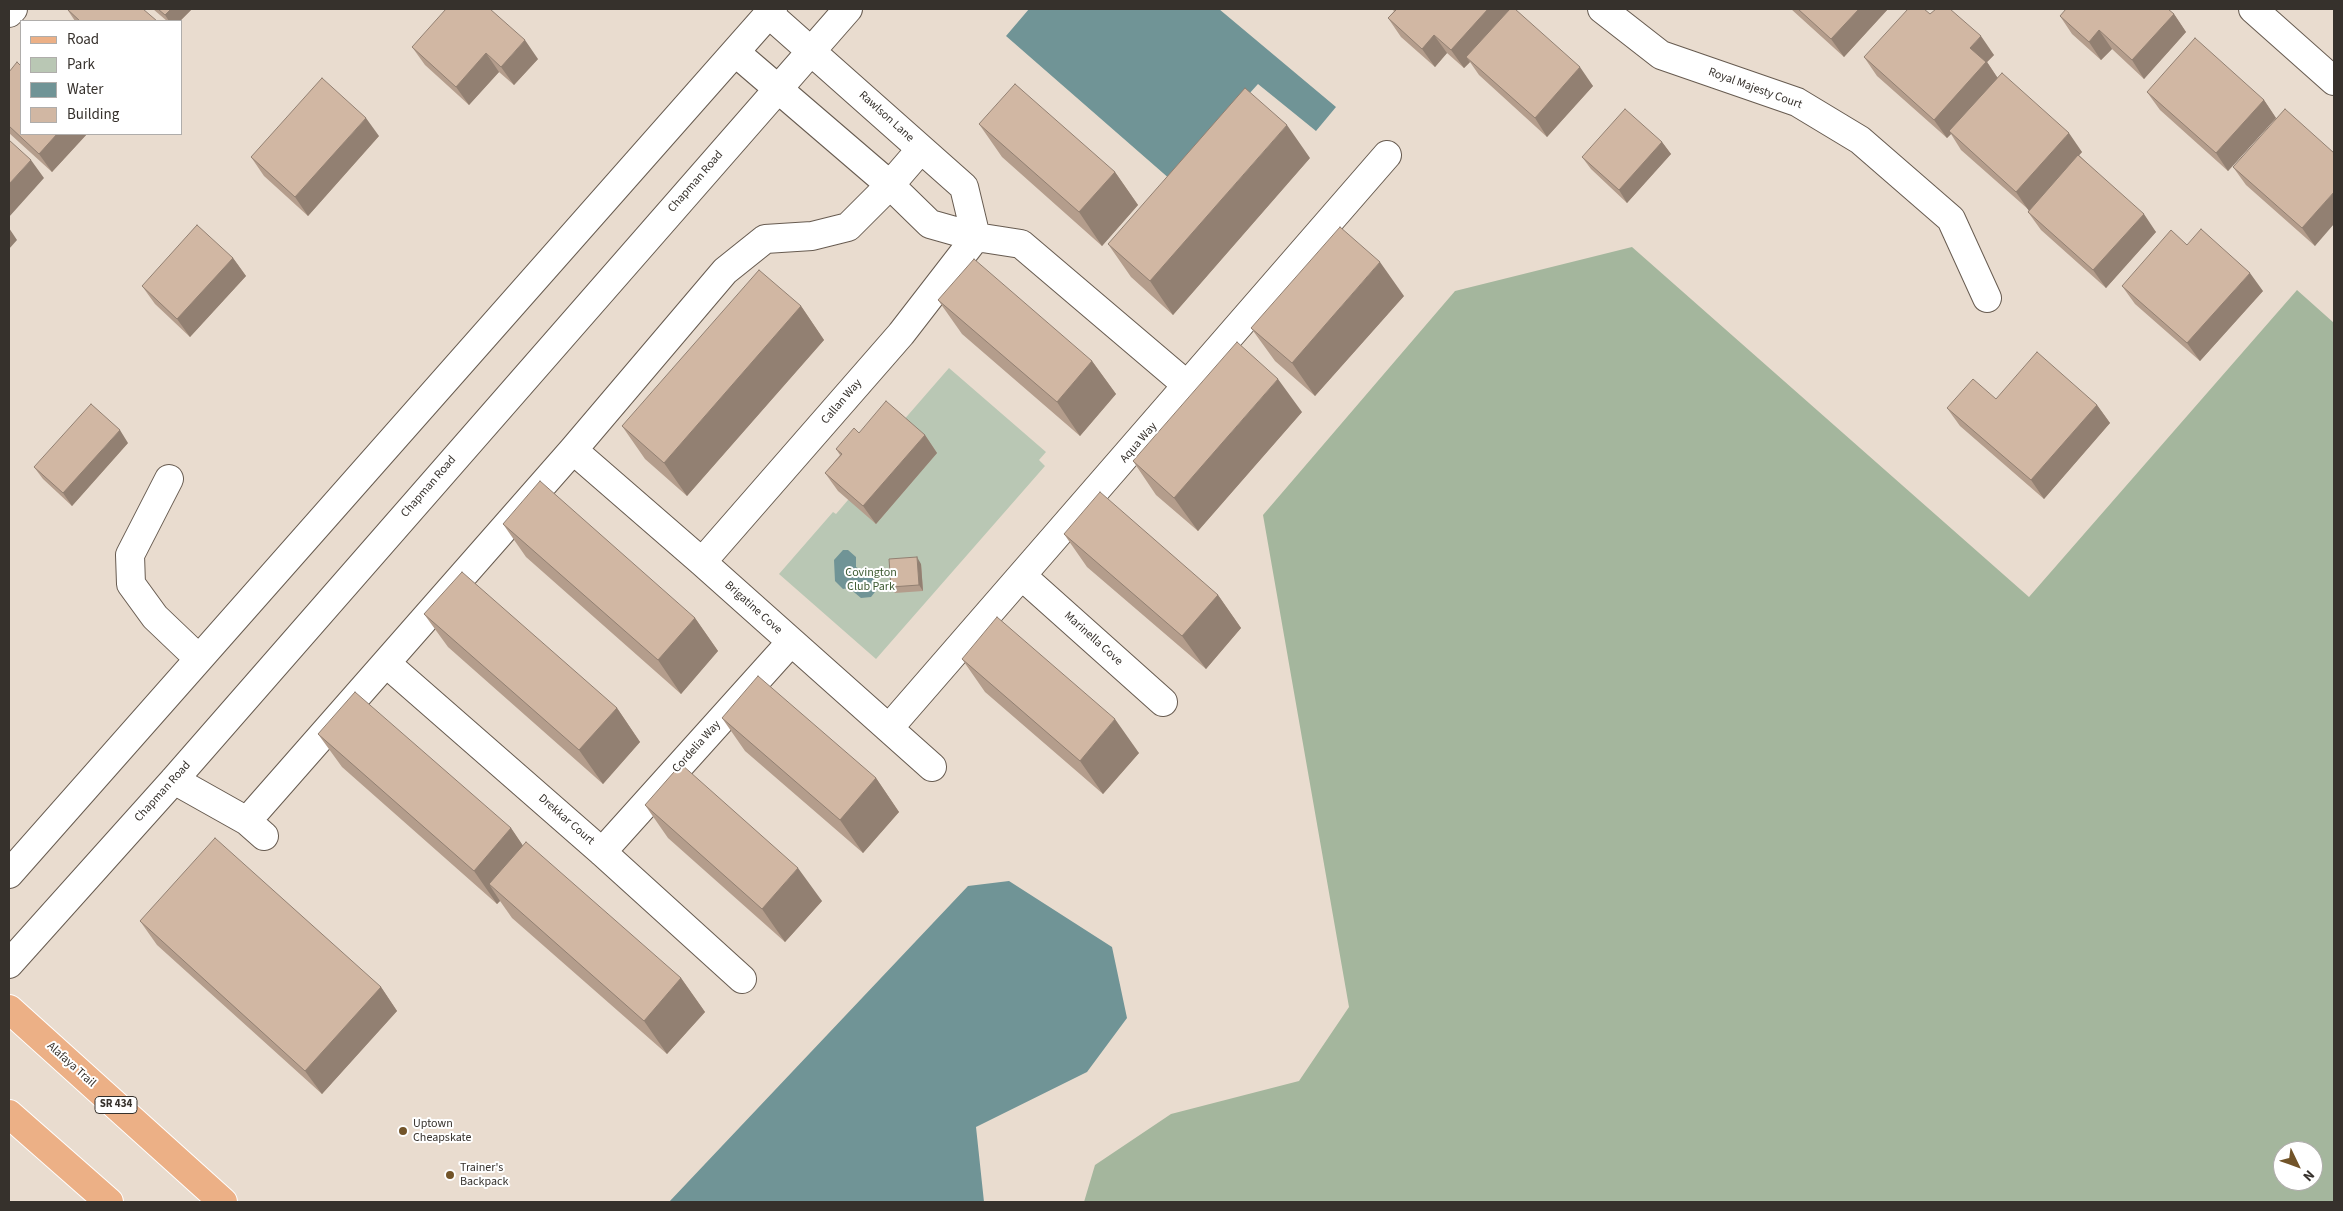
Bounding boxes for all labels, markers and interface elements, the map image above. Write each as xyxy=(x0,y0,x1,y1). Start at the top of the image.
legend xyxy=(20,20,182,135)
text: Road xyxy=(67,29,99,50)
text: Park xyxy=(67,54,95,75)
street label: Royal Majesty Court xyxy=(1706,65,1804,113)
text: Water xyxy=(67,79,103,100)
street label: Rawlson Lane xyxy=(855,88,917,146)
text: Building xyxy=(67,104,119,125)
street label: Chapman Road xyxy=(665,148,727,216)
street label: Callan Way xyxy=(819,377,865,427)
street label: Aqua Way xyxy=(1117,420,1161,466)
street label: Chapman Road xyxy=(398,453,460,521)
park label: Covington Club Park xyxy=(845,566,897,594)
street label: Brigatine Cove xyxy=(721,578,785,638)
street label: Marinella Cove xyxy=(1061,609,1125,669)
street label: Cordelia Way xyxy=(670,718,724,776)
street label: Chapman Road xyxy=(132,759,194,825)
street label: Drekkar Court xyxy=(535,792,597,848)
street label: Alafaya Trail xyxy=(44,1039,98,1091)
road number: SR 434 xyxy=(95,1096,137,1114)
place label: Uptown Cheapskate xyxy=(413,1117,471,1145)
marker: Uptown Cheapskate xyxy=(397,1125,409,1137)
north arrow xyxy=(2273,1141,2323,1191)
place label: Trainer's Backpack xyxy=(460,1161,508,1189)
text: N xyxy=(2298,1165,2319,1186)
marker: Trainer's Backpack xyxy=(444,1169,456,1181)

